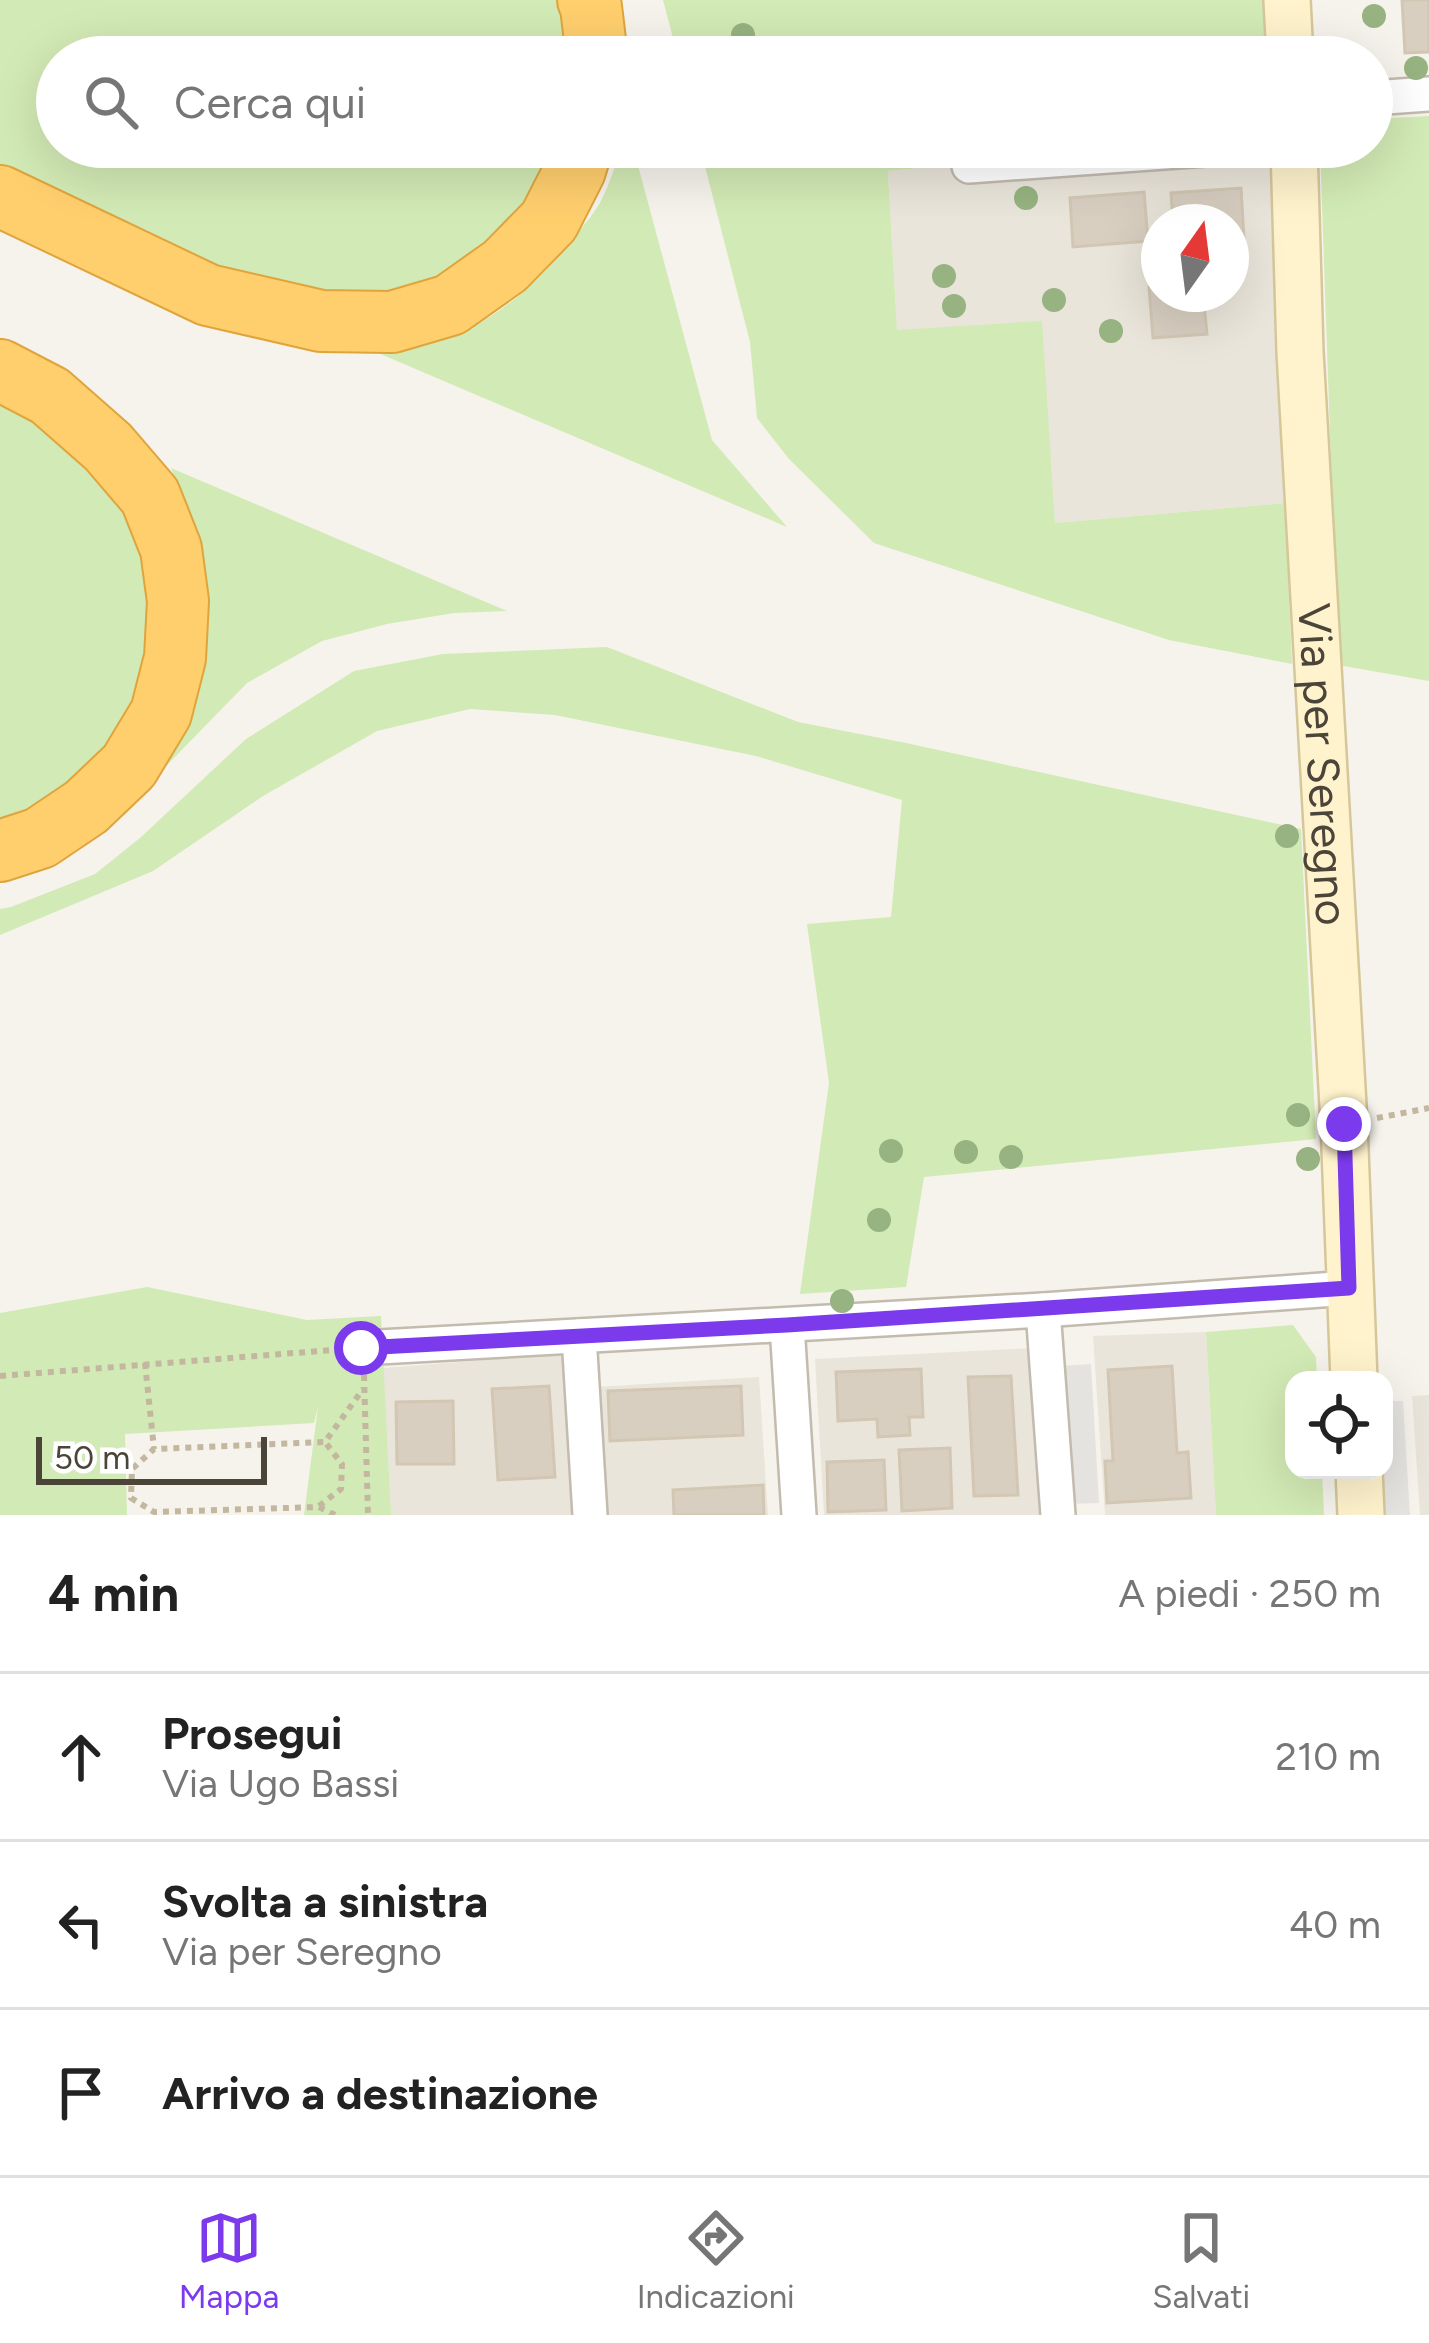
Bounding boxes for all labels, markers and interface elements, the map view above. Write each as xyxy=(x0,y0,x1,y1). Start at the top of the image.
search box xyxy=(36,36,1393,168)
icon: search xyxy=(78,69,144,135)
text: Cerca qui xyxy=(174,75,366,129)
north arrow xyxy=(1141,204,1249,312)
street label: Via per Seregno xyxy=(1287,602,1360,927)
route end xyxy=(1317,1097,1371,1151)
route start xyxy=(334,1321,388,1375)
map controls xyxy=(1285,1371,1393,1479)
button: locate xyxy=(1285,1371,1393,1479)
scale bar xyxy=(36,1431,267,1484)
text: 50 m xyxy=(54,1438,130,1477)
text: 4 min xyxy=(48,1563,179,1624)
text: A piedi · 250 m xyxy=(1118,1570,1381,1617)
text: Prosegui xyxy=(162,1706,343,1760)
icon: ahead xyxy=(48,1724,114,1790)
text: 210 m xyxy=(1275,1733,1381,1780)
text: Via Ugo Bassi xyxy=(162,1760,399,1807)
text: Svolta a sinistra xyxy=(162,1874,488,1928)
icon: left xyxy=(48,1892,114,1958)
text: 40 m xyxy=(1289,1901,1381,1948)
text: Via per Seregno xyxy=(162,1928,442,1975)
icon: arrive xyxy=(48,2060,114,2126)
text: Arrivo a destinazione xyxy=(162,2066,598,2120)
tab: Mappa xyxy=(179,2205,279,2316)
tab: Indicazioni xyxy=(637,2205,795,2316)
tab: Salvati xyxy=(1152,2205,1250,2316)

